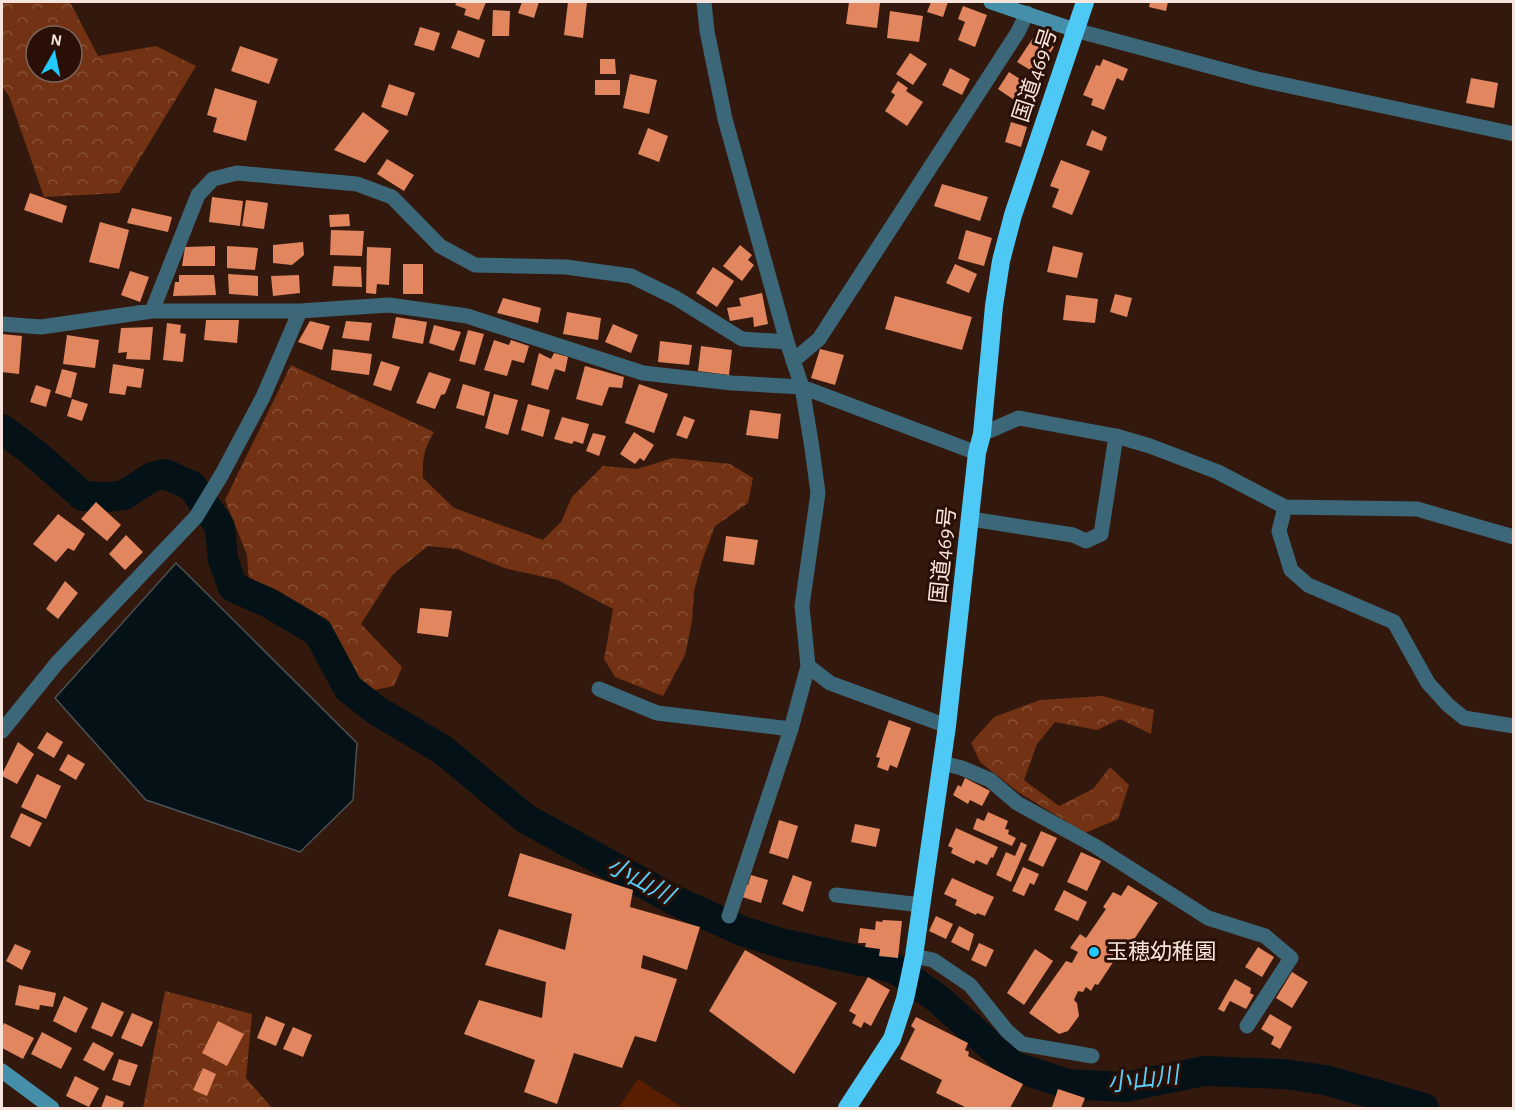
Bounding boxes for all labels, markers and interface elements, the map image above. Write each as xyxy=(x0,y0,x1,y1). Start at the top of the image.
north arrow xyxy=(24,24,84,84)
street label: 国道469号 xyxy=(1009,25,1060,125)
text: N xyxy=(49,31,63,49)
street label: 国道469号 xyxy=(926,505,959,605)
water label: 小山川 xyxy=(603,853,681,910)
place label: 玉穂幼稚園 xyxy=(1106,940,1216,963)
marker: 玉穂幼稚園 xyxy=(1087,945,1101,959)
water label: 小山川 xyxy=(1106,1062,1183,1096)

